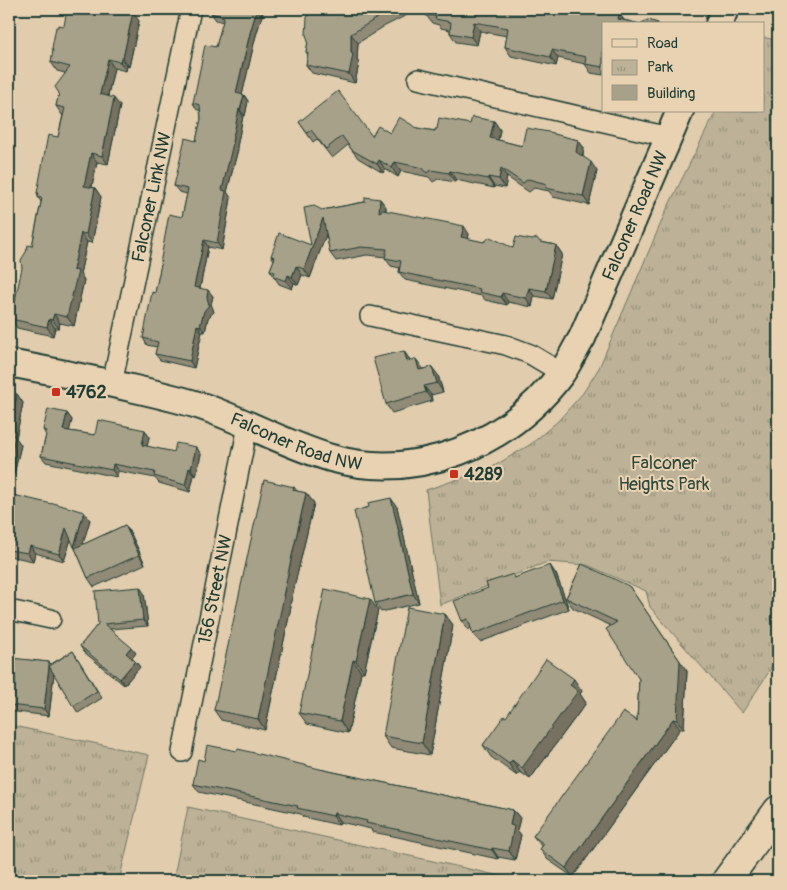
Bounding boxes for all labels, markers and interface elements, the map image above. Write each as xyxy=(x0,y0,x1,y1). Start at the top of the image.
legend xyxy=(602,22,764,112)
text: Road xyxy=(647,34,678,53)
text: Park xyxy=(647,58,674,77)
text: Building xyxy=(647,84,695,103)
street label: Falconer Link NW xyxy=(126,130,176,264)
street label: Falconer Road NW xyxy=(597,147,673,284)
place label: 4762 xyxy=(66,381,107,404)
marker: 4762 xyxy=(50,386,62,398)
street label: Falconer Road NW xyxy=(227,407,364,476)
park label: Falconer Heights Park xyxy=(618,452,710,496)
place label: 4289 xyxy=(464,463,503,486)
marker: 4289 xyxy=(448,468,460,480)
street label: 156 Street NW xyxy=(193,532,237,646)

